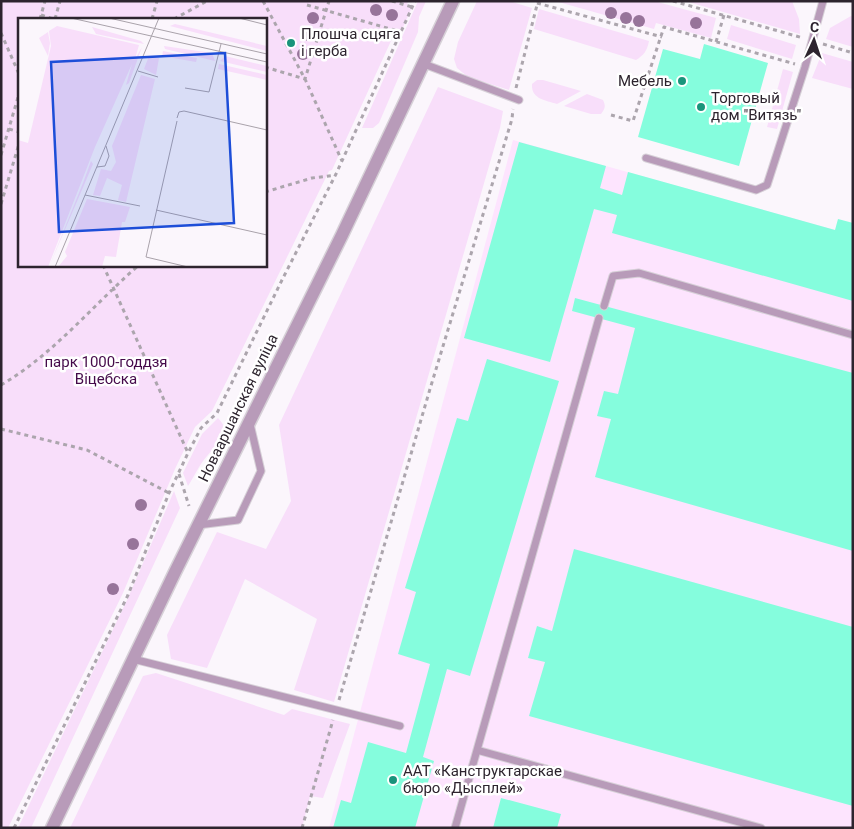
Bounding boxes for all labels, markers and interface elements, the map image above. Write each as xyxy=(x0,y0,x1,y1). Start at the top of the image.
north arrow xyxy=(789,15,839,65)
inset map xyxy=(18,18,266,266)
text: С xyxy=(810,19,820,35)
place label: Плошча сцяга і герба xyxy=(301,25,401,60)
marker: Плошча сцяга і герба xyxy=(285,37,297,49)
place label: Мебель xyxy=(618,72,672,90)
marker: Мебель xyxy=(676,75,688,87)
place label: Торговый дом "Витязь" xyxy=(711,89,801,124)
marker: Торговый дом "Витязь" xyxy=(695,101,707,113)
street label: Новааршанская вуліца xyxy=(194,331,282,485)
park label: парк 1000-годдзя Віцебска xyxy=(44,353,168,388)
place label: ААТ «Канструктарскае бюро «Дысплей» xyxy=(403,762,562,797)
marker: ААТ «Канструктарскае бюро «Дысплей» xyxy=(387,774,399,786)

